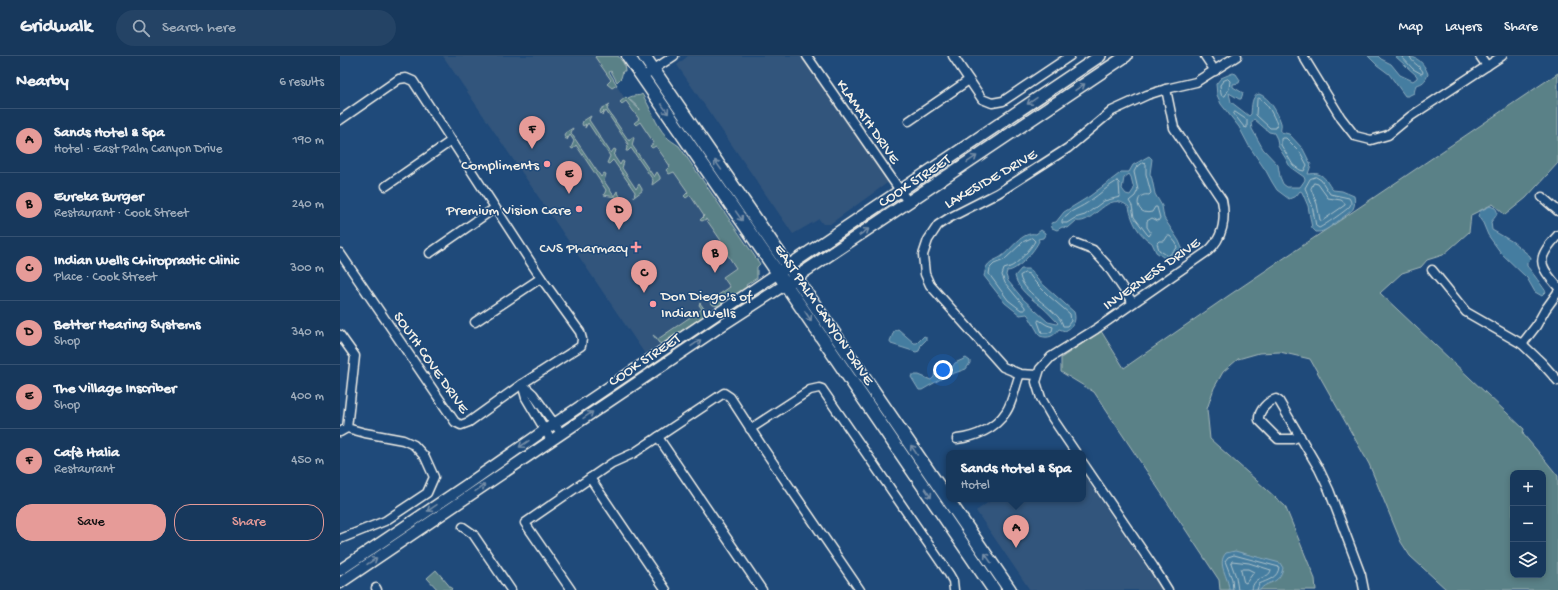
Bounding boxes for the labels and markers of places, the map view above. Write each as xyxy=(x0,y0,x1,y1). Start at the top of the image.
pin: F xyxy=(519,116,545,149)
place label: Compliments xyxy=(461,157,539,175)
marker: Compliments xyxy=(542,159,552,169)
pin: E xyxy=(556,161,582,194)
pin: D xyxy=(606,197,632,230)
place label: Premium Vision Care xyxy=(445,202,571,220)
marker: Premium Vision Care xyxy=(574,204,584,214)
place label: CVS Pharmacy xyxy=(540,240,629,258)
pin: B xyxy=(702,240,728,273)
marker: CVS Pharmacy xyxy=(631,242,641,252)
pin: C xyxy=(631,260,657,293)
place label: Don Diego's of Indian Wells xyxy=(660,288,753,323)
marker: Don Diego's of Indian Wells xyxy=(648,299,658,309)
pin: A xyxy=(1003,515,1029,548)

